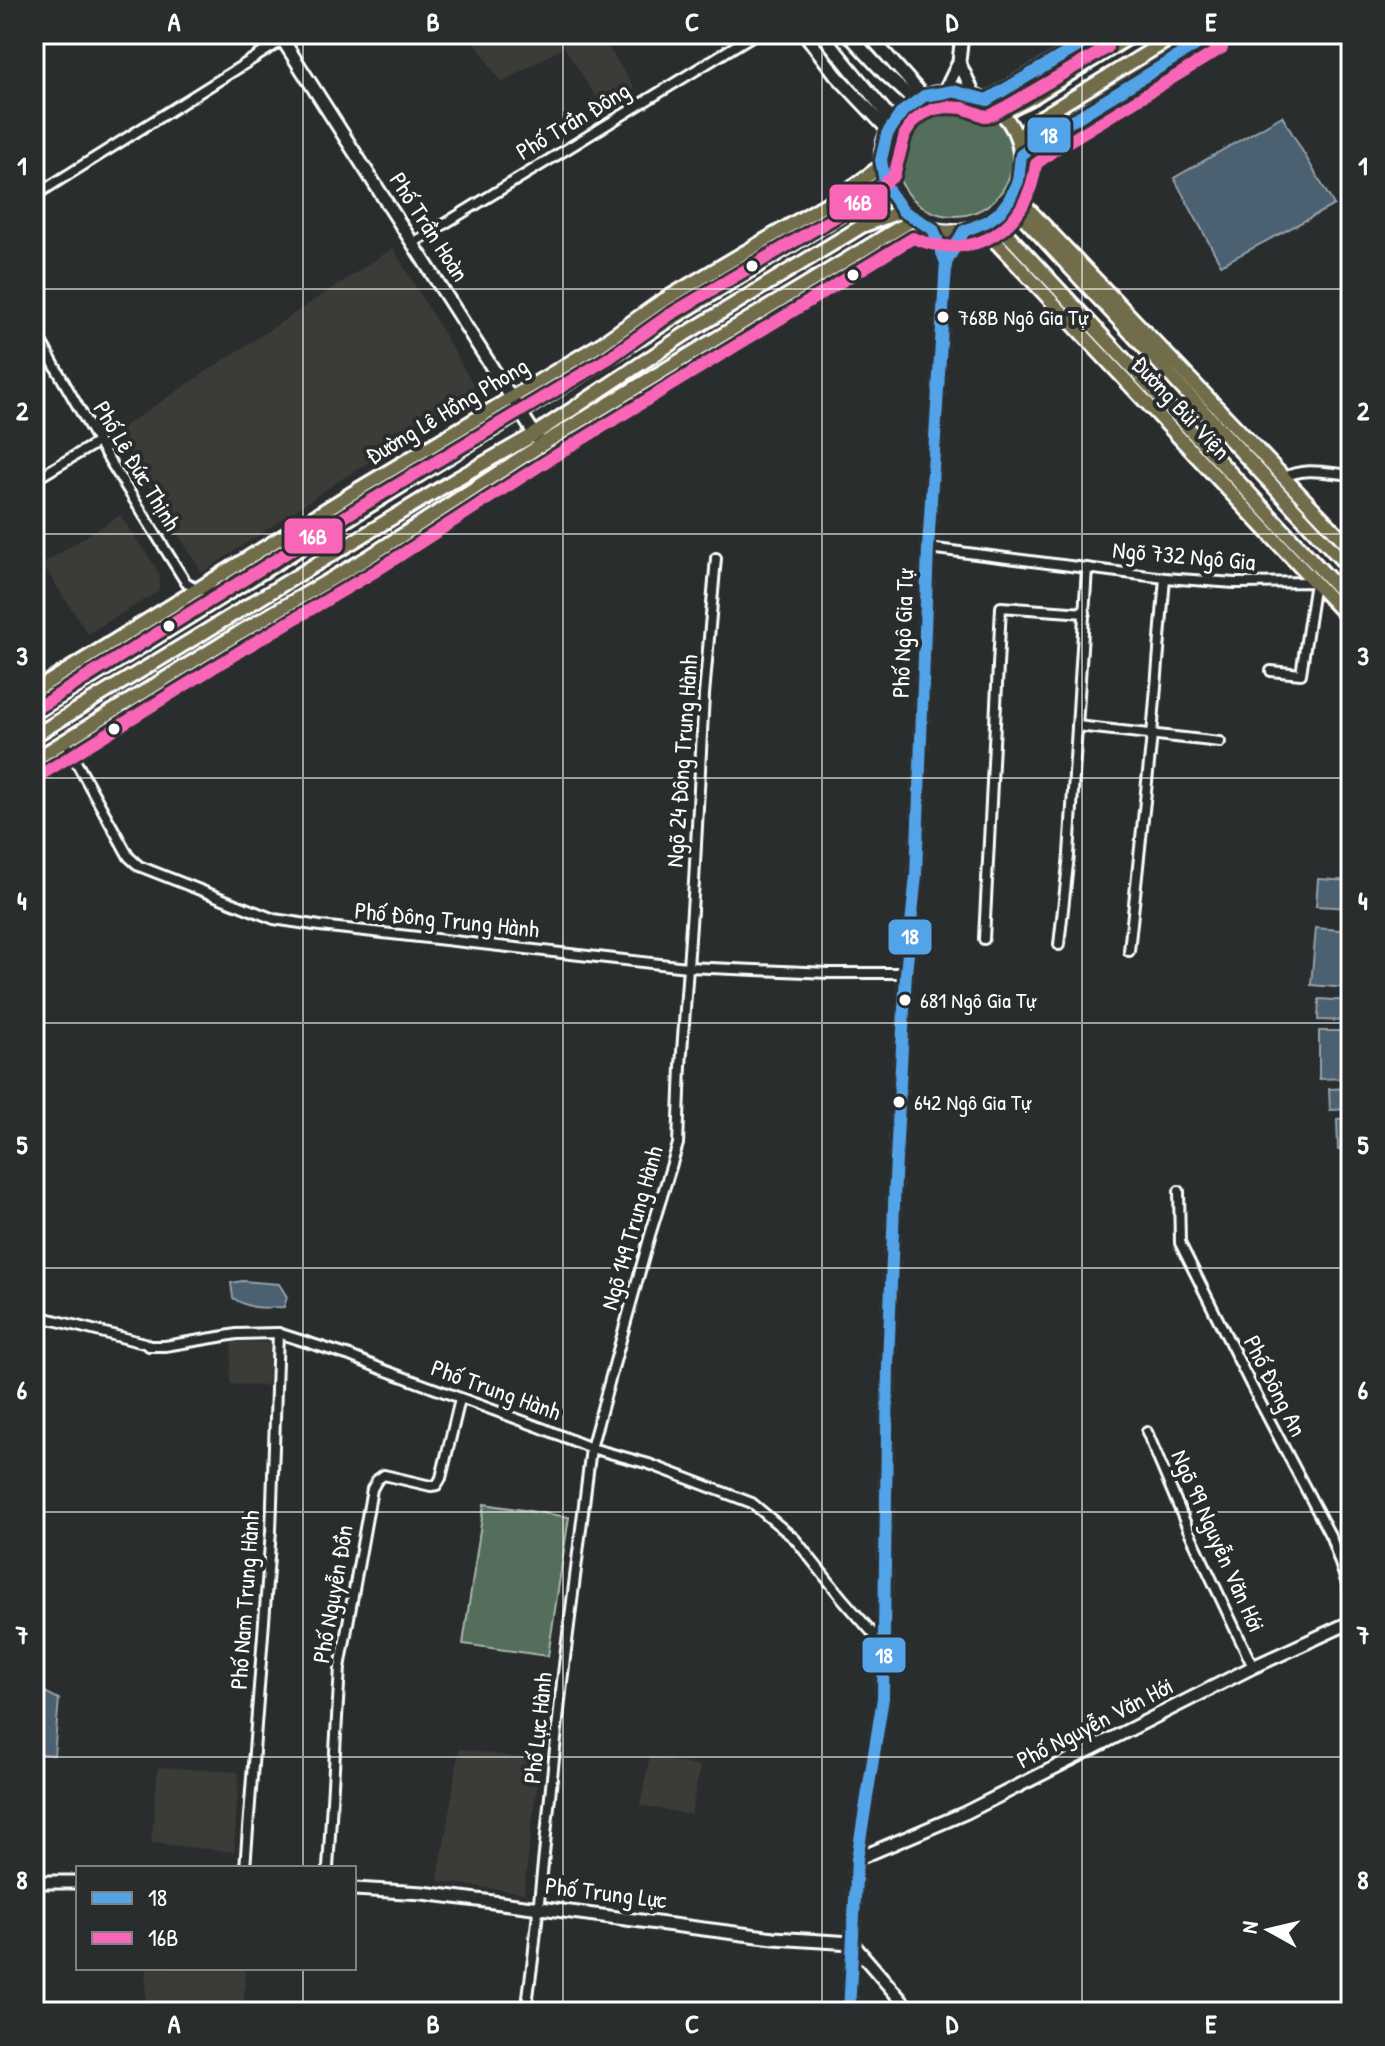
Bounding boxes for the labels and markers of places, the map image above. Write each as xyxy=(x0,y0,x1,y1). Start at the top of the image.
unlabelled marker xyxy=(744,258,760,274)
unlabelled marker xyxy=(845,267,861,283)
place label: 768B Ngô Gia Tự xyxy=(958,302,1089,332)
marker: 768B Ngô Gia Tự xyxy=(935,309,951,325)
unlabelled marker xyxy=(161,618,177,634)
unlabelled marker xyxy=(106,721,122,737)
place label: 681 Ngô Gia Tự xyxy=(920,985,1037,1015)
marker: 681 Ngô Gia Tự xyxy=(897,992,913,1008)
place label: 642 Ngô Gia Tự xyxy=(914,1087,1032,1117)
marker: 642 Ngô Gia Tự xyxy=(891,1094,907,1110)

